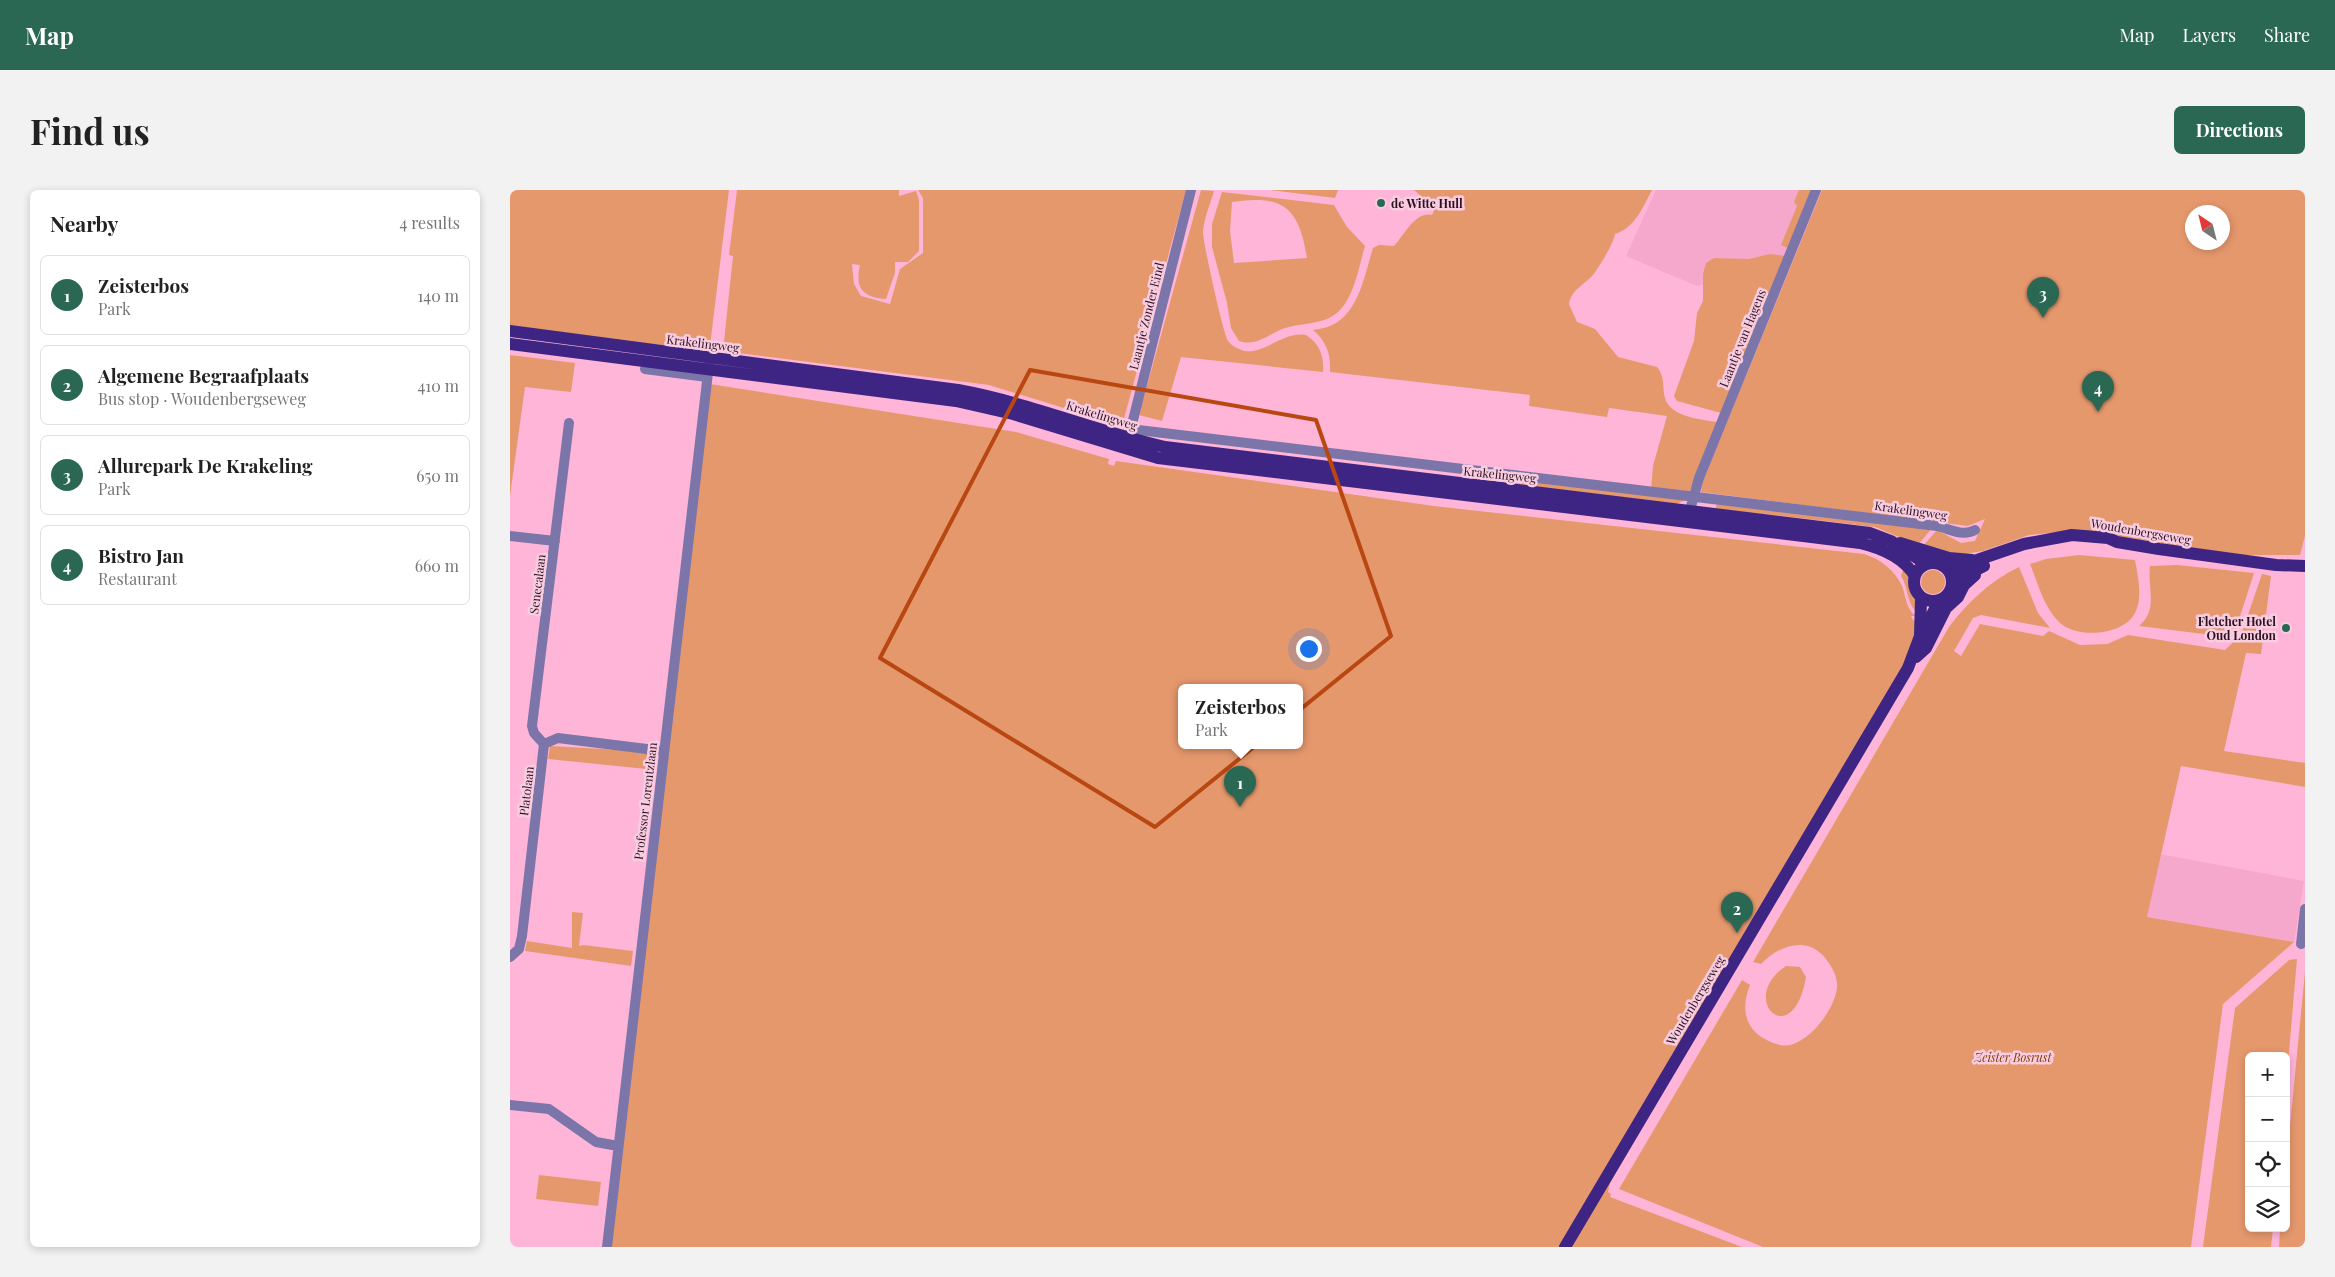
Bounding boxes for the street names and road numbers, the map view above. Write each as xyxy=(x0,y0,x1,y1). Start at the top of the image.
street label: Laantje Zonder Eind xyxy=(1125,261,1167,371)
street label: Laantje van Hagens xyxy=(1715,287,1769,389)
street label: Krakelingweg xyxy=(666,331,741,355)
street label: Krakelingweg xyxy=(1065,397,1140,434)
street label: Krakelingweg xyxy=(1463,462,1538,486)
street label: Krakelingweg xyxy=(1874,497,1949,523)
street label: Woudenbergseweg xyxy=(2089,514,2193,548)
street label: Senecalaan xyxy=(525,553,549,615)
street label: Professor Lorentzlaan xyxy=(630,741,660,861)
street label: Platolaan xyxy=(515,765,537,817)
street label: Woudenbergseweg xyxy=(1662,952,1728,1048)

